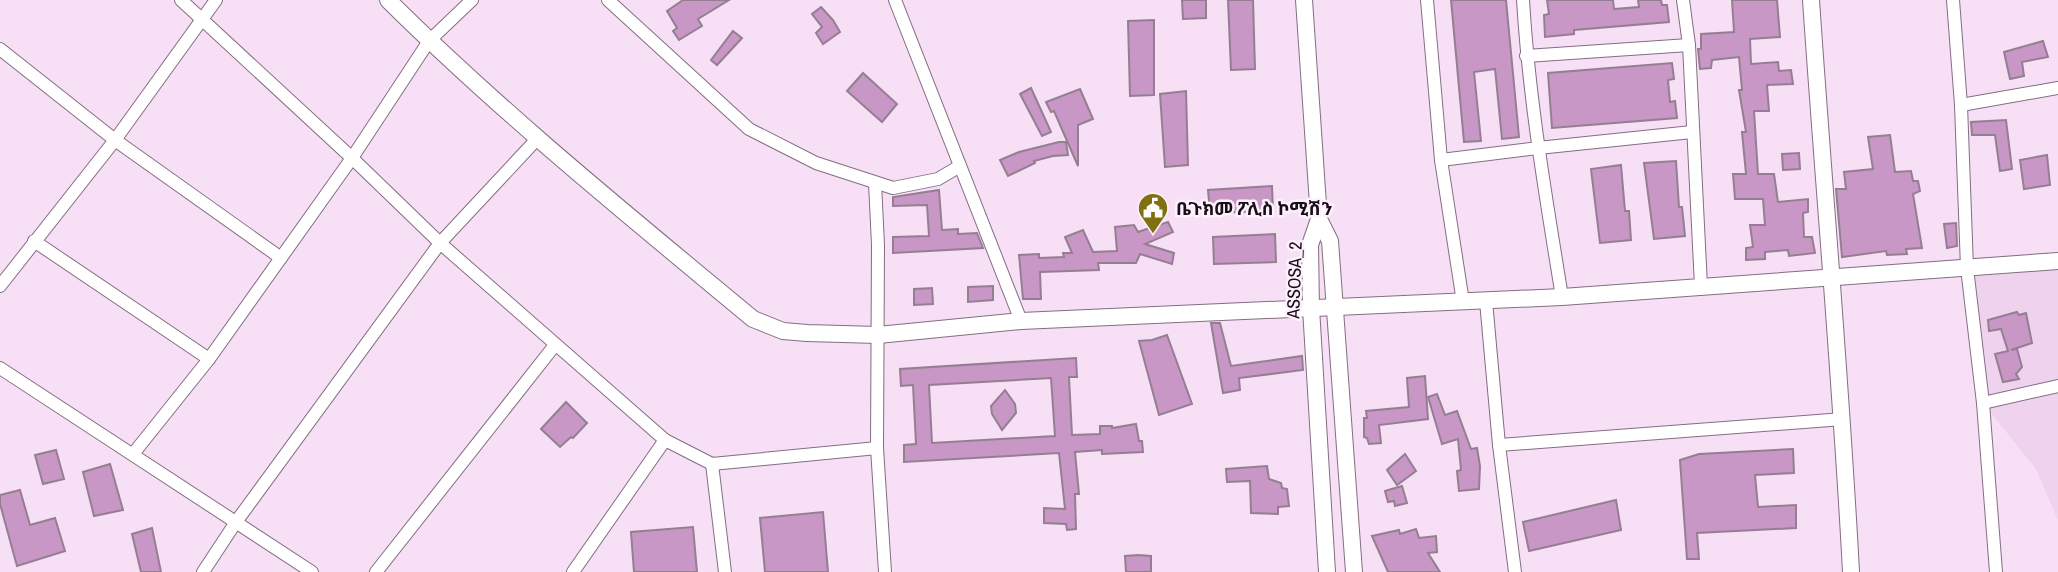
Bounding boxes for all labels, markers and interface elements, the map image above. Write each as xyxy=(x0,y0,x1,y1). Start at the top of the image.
public building icon: ቤጉክመ ፖሊስ ኮሚሽን xyxy=(1136,191,1170,235)
place label: ቤጉክመ ፖሊስ ኮሚሽን xyxy=(1176,196,1333,221)
street label: ASSOSA_2 xyxy=(1280,241,1308,320)

